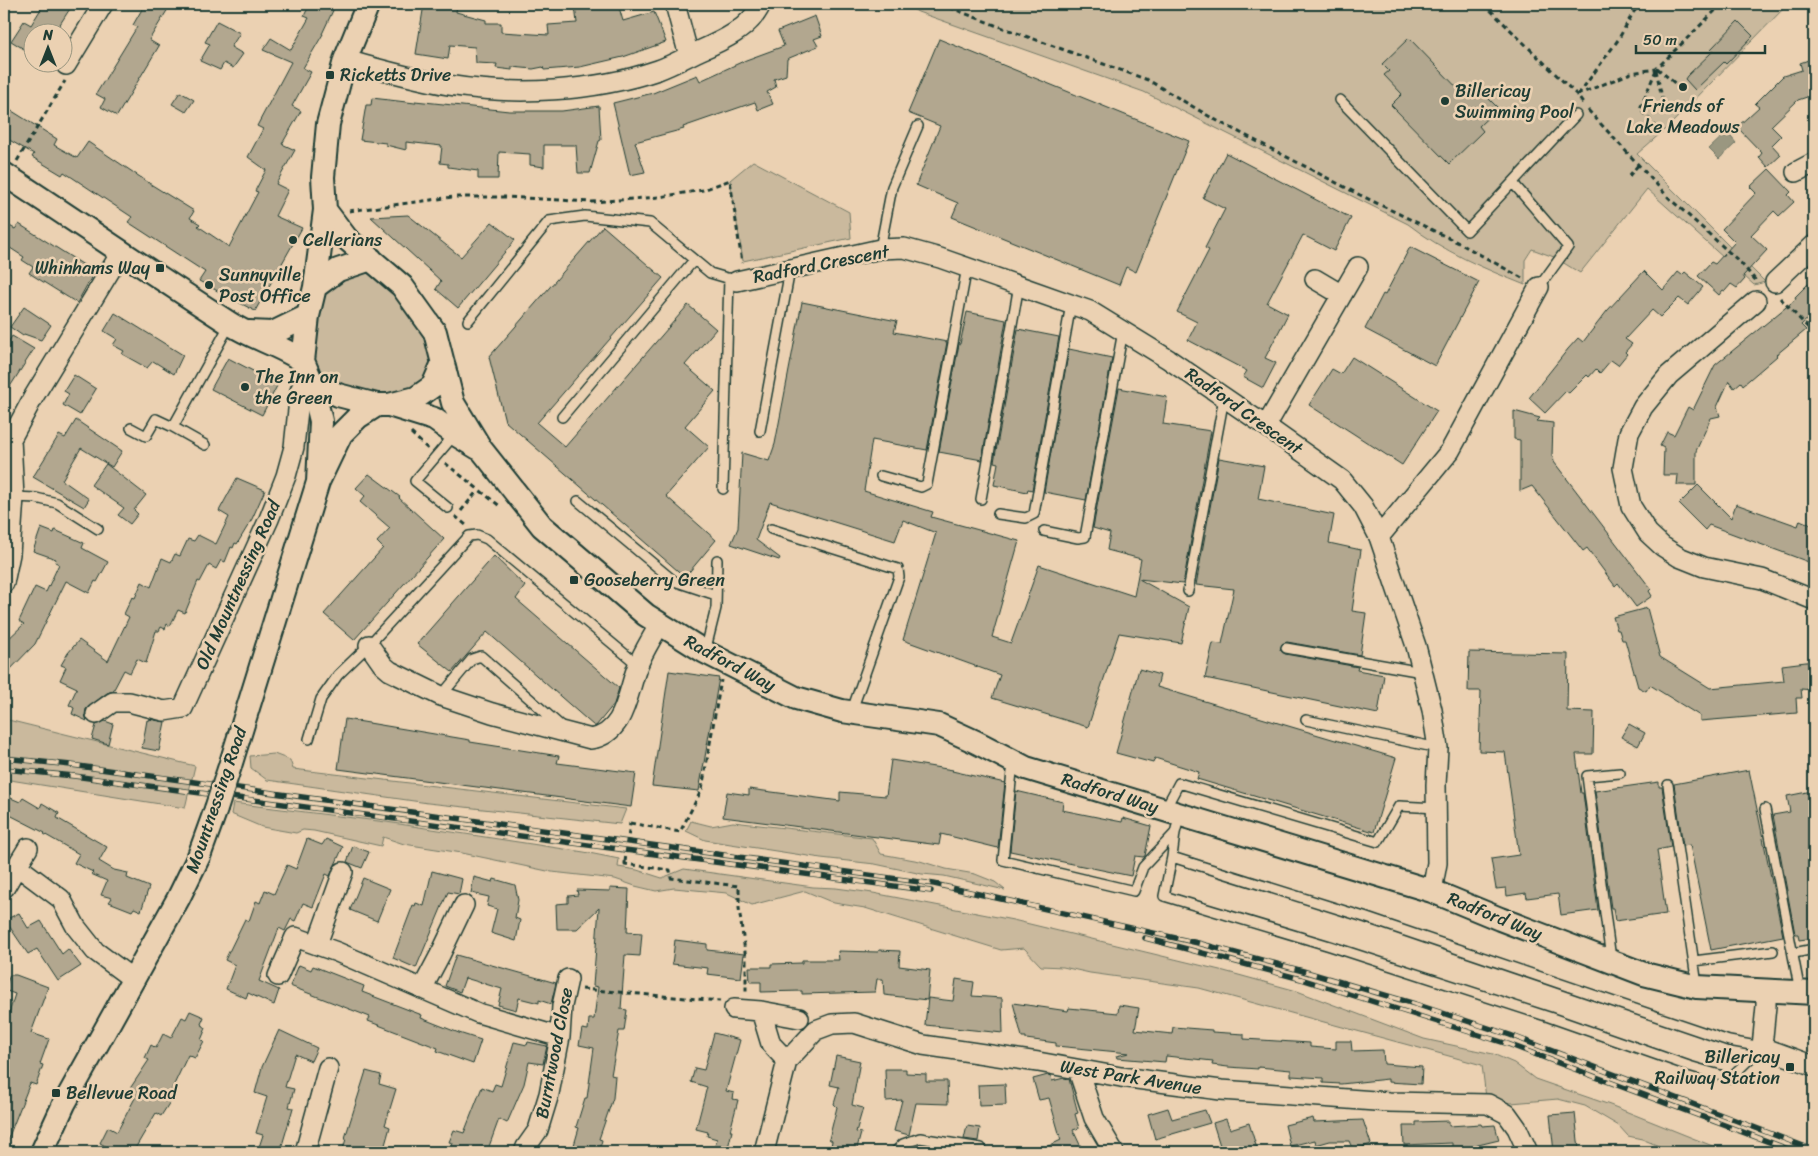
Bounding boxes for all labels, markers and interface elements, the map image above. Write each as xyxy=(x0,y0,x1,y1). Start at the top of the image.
north arrow xyxy=(22,22,72,72)
scale bar xyxy=(1636,22,1764,54)
text: N xyxy=(42,23,53,48)
text: 50 m xyxy=(1643,27,1678,53)
place label: Ricketts Drive xyxy=(340,59,451,91)
marker: Ricketts Drive xyxy=(324,69,336,81)
place label: Billericay Swimming Pool xyxy=(1455,75,1575,128)
marker: Friends of Lake Meadows xyxy=(1677,81,1689,93)
place label: Friends of Lake Meadows xyxy=(1626,90,1740,143)
marker: Billericay Swimming Pool xyxy=(1439,95,1451,107)
place label: Cellerians xyxy=(303,224,383,256)
marker: Cellerians xyxy=(287,234,299,246)
street label: Radford Crescent xyxy=(750,235,892,293)
place label: Whinhams Way xyxy=(35,252,151,284)
place label: Sunnyville Post Office xyxy=(219,259,311,312)
marker: Whinhams Way xyxy=(154,262,166,274)
marker: Sunnyville Post Office xyxy=(203,279,215,291)
street label: Radford Crescent xyxy=(1178,358,1310,464)
place label: The Inn on the Green xyxy=(255,361,339,414)
marker: The Inn on the Green xyxy=(239,381,251,393)
street label: Old Mountnessing Road xyxy=(186,493,290,675)
place label: Gooseberry Green xyxy=(584,564,725,596)
marker: Gooseberry Green xyxy=(568,574,580,586)
street label: Radford Way xyxy=(678,625,782,701)
street label: Mountnessing Road xyxy=(176,721,257,878)
street label: Radford Way xyxy=(1057,763,1163,823)
street label: Radford Way xyxy=(1443,882,1548,950)
street label: Burntwood Close xyxy=(526,985,582,1121)
place label: Billericay Railway Station xyxy=(1655,1041,1781,1094)
street label: West Park Avenue xyxy=(1058,1050,1204,1104)
marker: Billericay Railway Station xyxy=(1784,1061,1796,1073)
place label: Bellevue Road xyxy=(66,1077,178,1109)
marker: Bellevue Road xyxy=(50,1087,62,1099)

